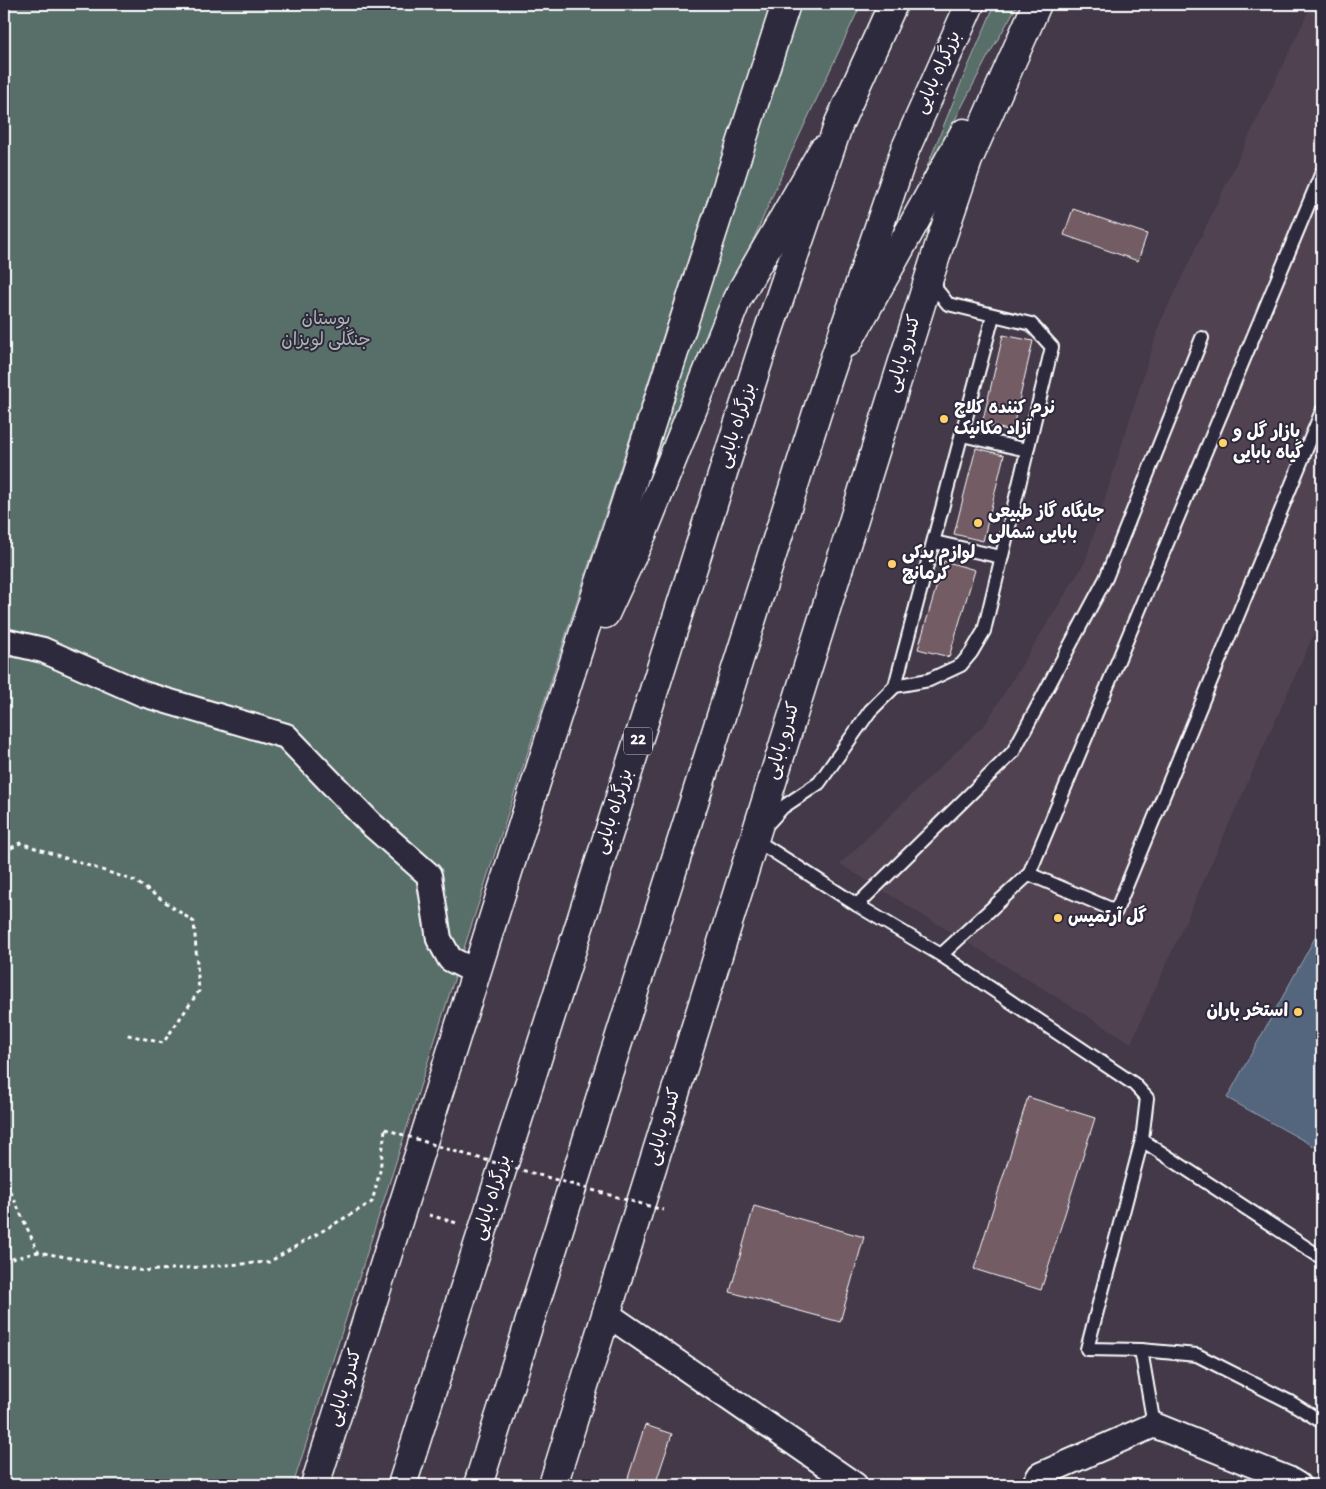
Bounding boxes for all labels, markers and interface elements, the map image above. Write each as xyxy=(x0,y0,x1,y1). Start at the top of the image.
street label: بزرگراه بابایی xyxy=(910,28,967,118)
park label: بوستان جنگلی لویزان xyxy=(281,310,371,352)
street label: کندرو بابایی xyxy=(883,312,927,395)
street label: بزرگراه بابایی xyxy=(712,380,762,471)
place label: نرم کننده کلاچ آزاد مکانیک xyxy=(954,399,1055,441)
marker: نرم کننده کلاچ آزاد مکانیک xyxy=(938,413,950,425)
place label: بازار گل و گیاه بابایی xyxy=(1231,420,1304,465)
marker: بازار گل و گیاه بابایی xyxy=(1217,437,1229,449)
place label: جایگاه گاز طبیعی بابایی شمالی xyxy=(988,500,1105,545)
marker: جایگاه گاز طبیعی بابایی شمالی xyxy=(972,517,984,529)
place label: لوازم یدکی کرمانج xyxy=(902,544,975,586)
marker: لوازم یدکی کرمانج xyxy=(886,558,898,570)
street label: کندرو بابایی xyxy=(762,699,806,782)
road number: 22 xyxy=(624,728,652,754)
street label: بزرگراه بابایی xyxy=(589,766,639,857)
place label: گل آرتمیس xyxy=(1068,905,1147,929)
marker: گل آرتمیس xyxy=(1052,912,1064,924)
place label: استخر باران xyxy=(1206,1002,1288,1023)
marker: استخر باران xyxy=(1292,1006,1304,1018)
street label: کندرو بابایی xyxy=(643,1085,687,1168)
street label: بزرگراه بابایی xyxy=(467,1152,517,1243)
street label: کندرو بابایی xyxy=(324,1346,368,1429)

